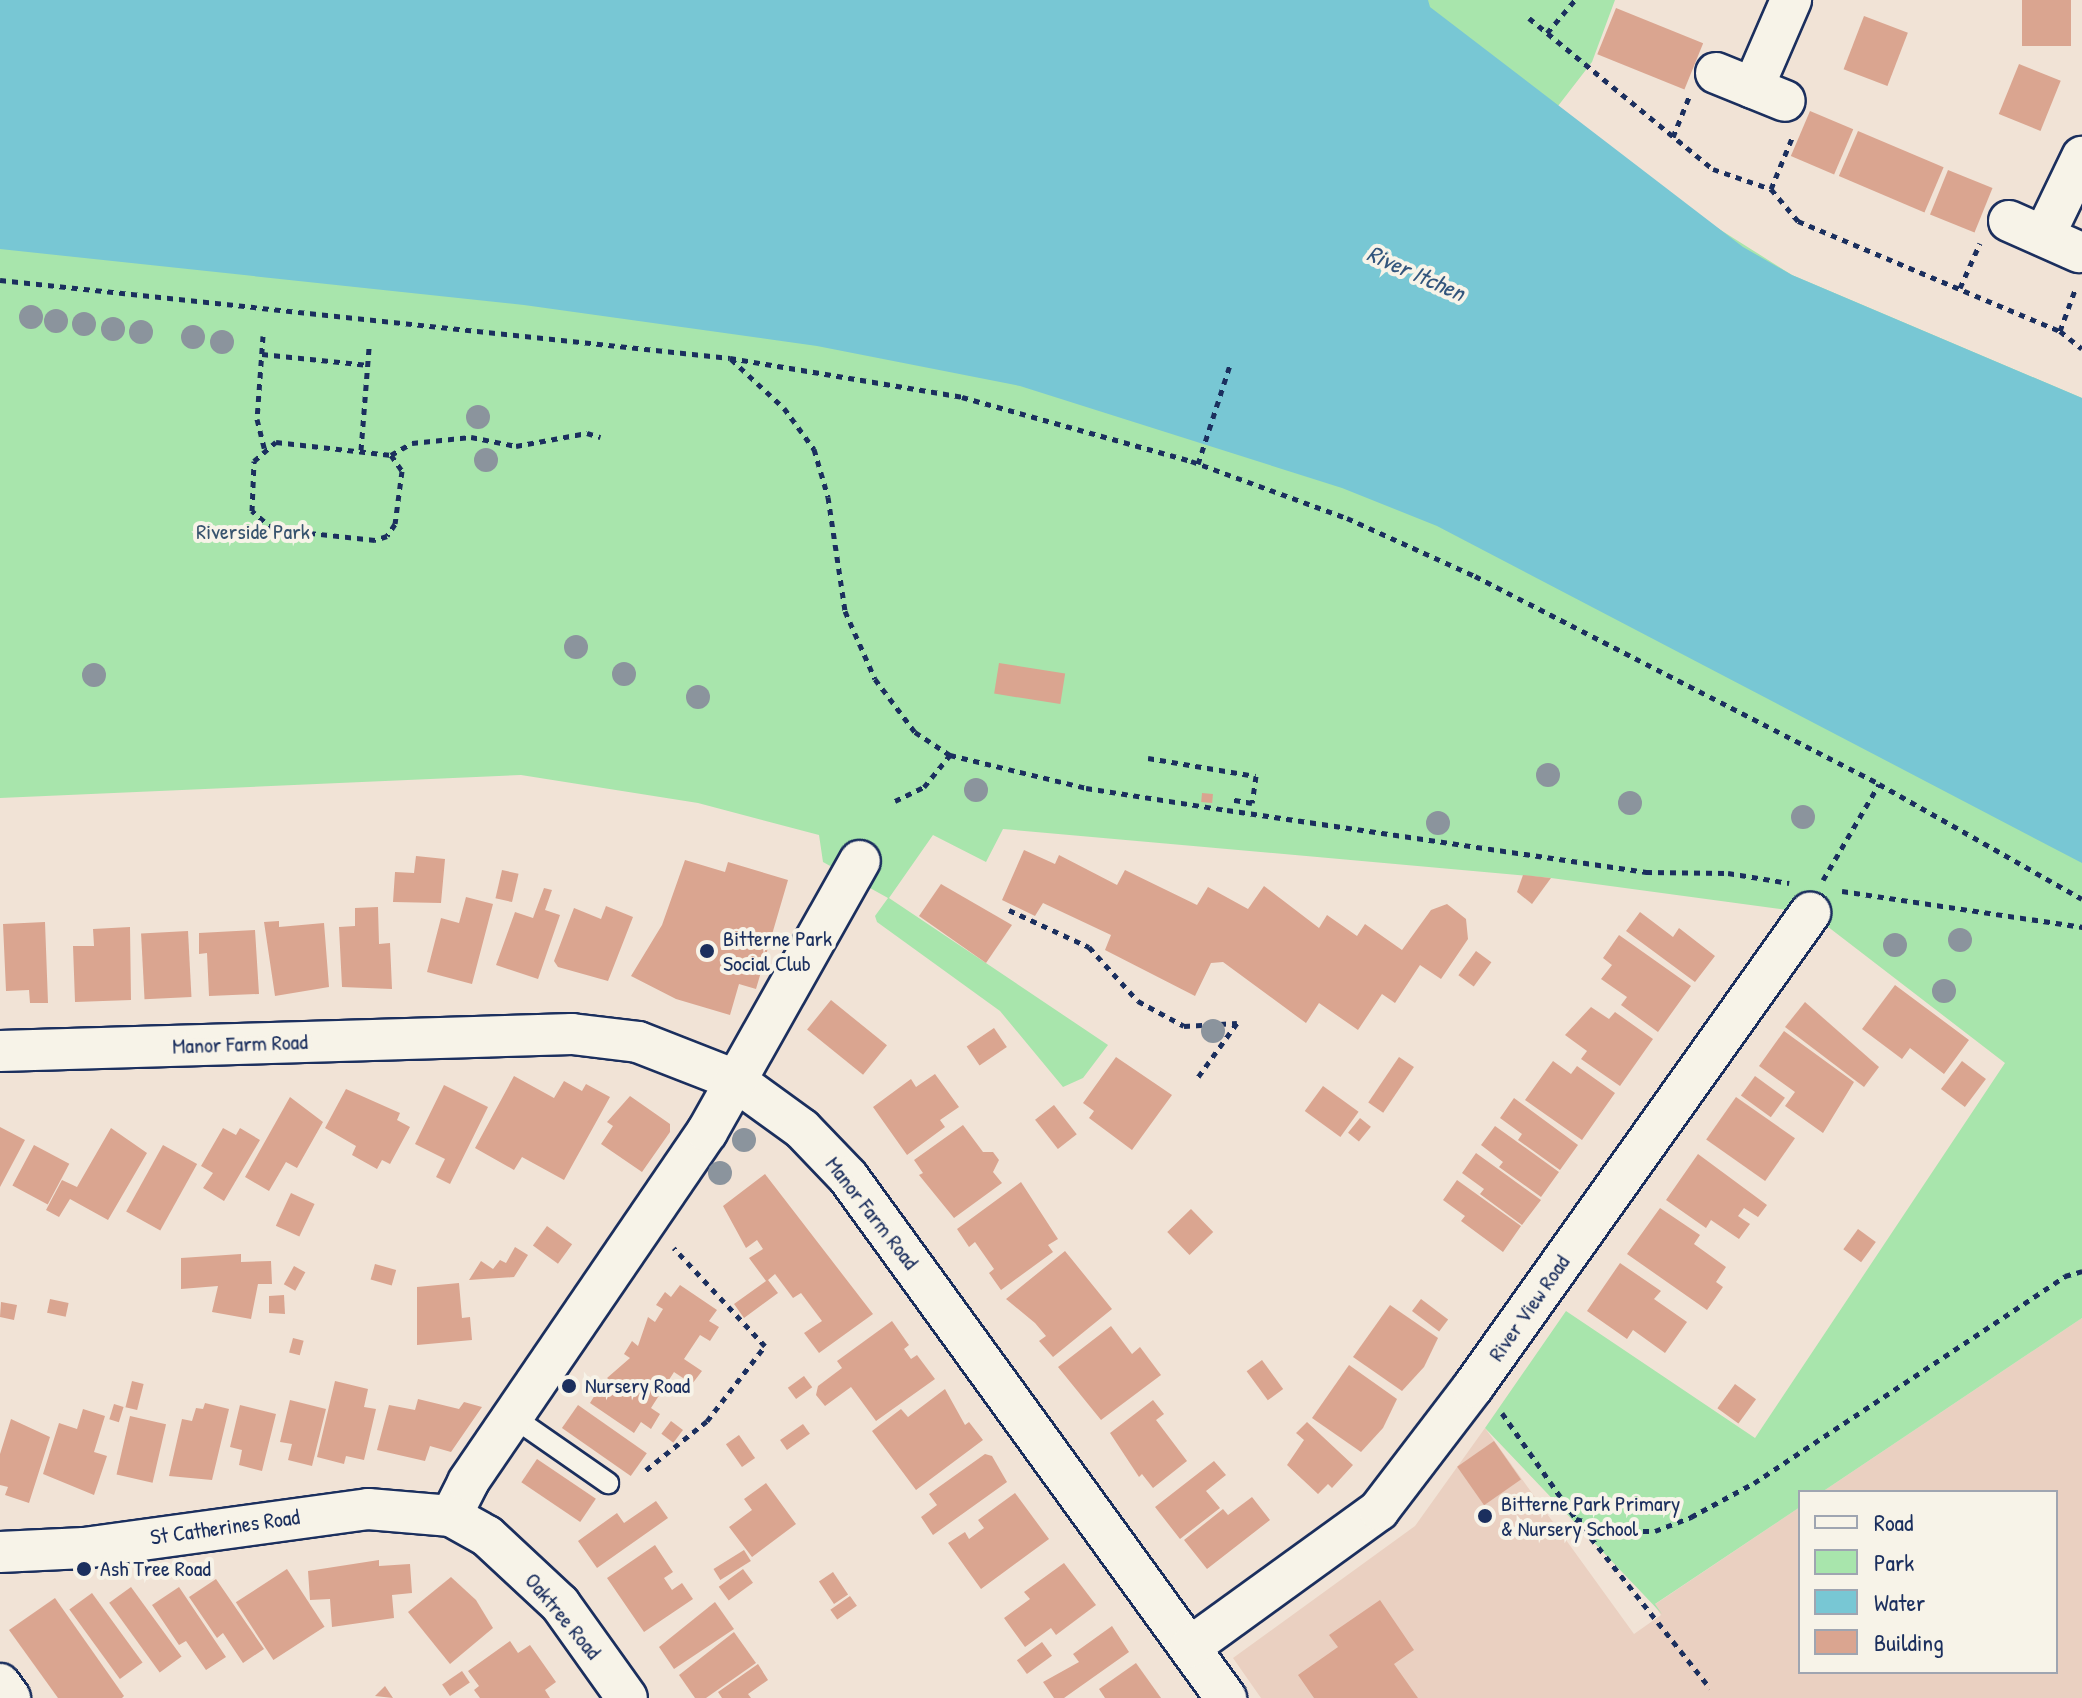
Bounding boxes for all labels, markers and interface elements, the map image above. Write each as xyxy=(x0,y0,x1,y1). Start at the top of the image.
water label: River Itchen xyxy=(1363,239,1469,307)
park label: Riverside Park xyxy=(196,519,310,545)
place label: Bitterne Park Social Club xyxy=(723,925,832,976)
marker: Bitterne Park Social Club xyxy=(698,942,716,960)
street label: Manor Farm Road xyxy=(172,1028,308,1060)
street label: Manor Farm Road xyxy=(820,1151,924,1275)
street label: River View Road xyxy=(1483,1250,1575,1366)
place label: Nursery Road xyxy=(585,1373,690,1399)
marker: Nursery Road xyxy=(560,1377,578,1395)
place label: Bitterne Park Primary & Nursery School xyxy=(1501,1490,1680,1542)
legend xyxy=(1798,1490,2058,1674)
street label: St Catherines Road xyxy=(149,1503,301,1551)
text: Road xyxy=(1874,1506,1913,1538)
marker: Bitterne Park Primary & Nursery School xyxy=(1476,1507,1494,1525)
text: Park xyxy=(1874,1546,1914,1578)
place label: Ash Tree Road xyxy=(100,1556,211,1582)
marker: Ash Tree Road xyxy=(75,1560,93,1578)
street label: Oaktree Road xyxy=(519,1567,607,1665)
text: Water xyxy=(1874,1586,1925,1618)
text: Building xyxy=(1874,1626,1944,1658)

